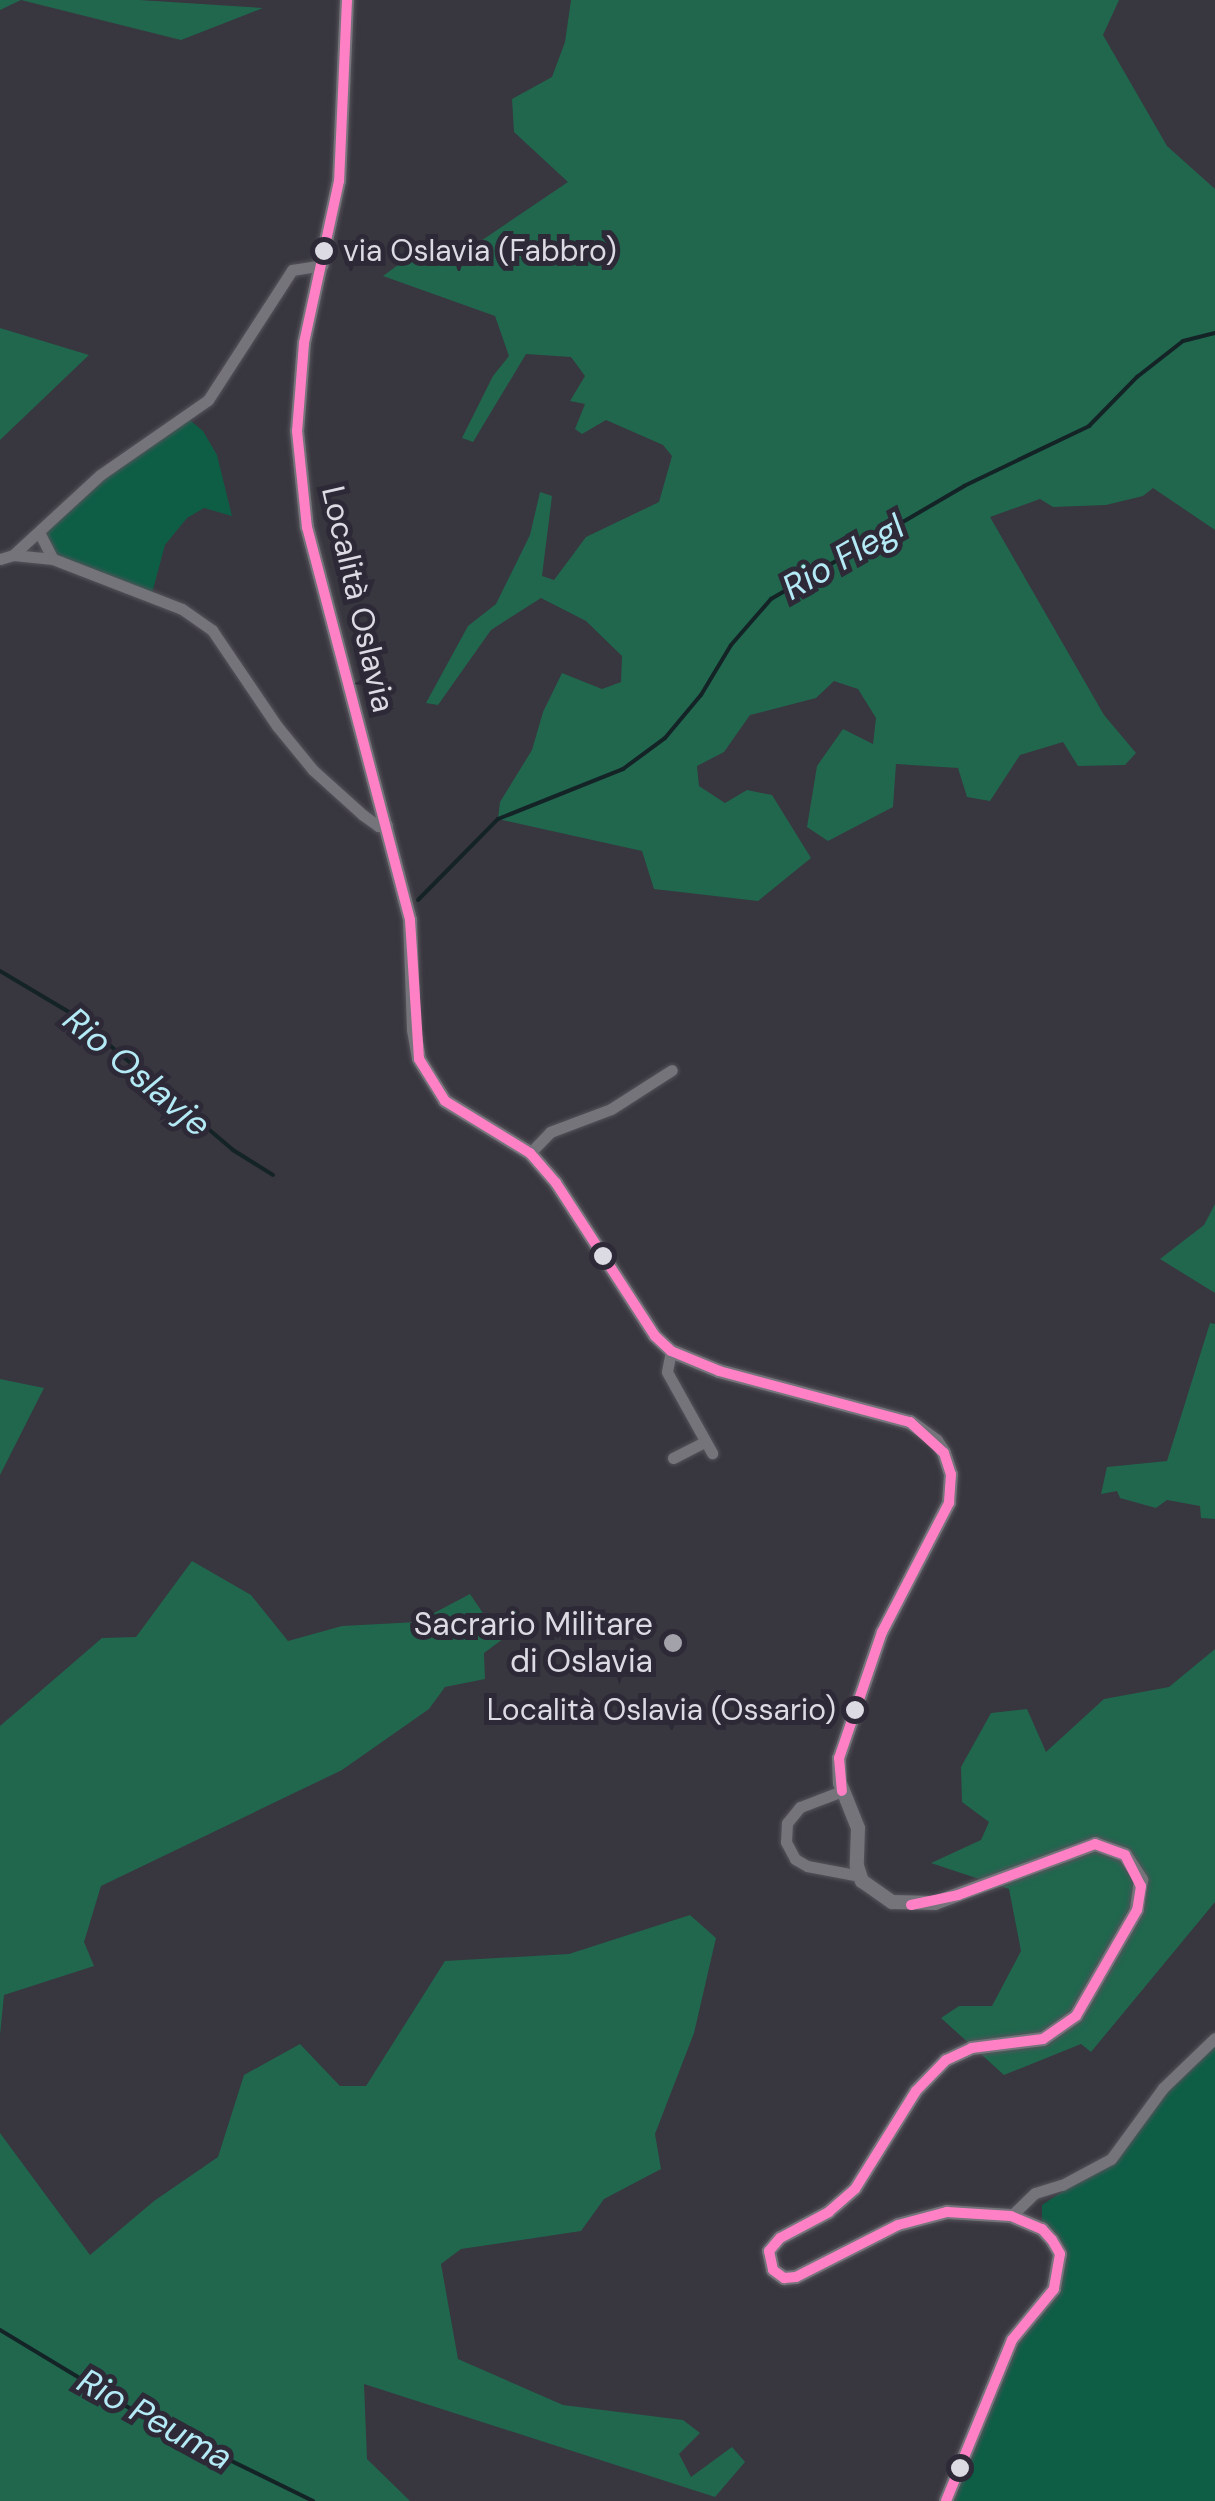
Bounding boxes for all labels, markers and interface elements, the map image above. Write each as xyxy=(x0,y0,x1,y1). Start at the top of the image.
place label: via Oslavia (Fabbro) xyxy=(343,233,617,269)
marker: via Oslavia (Fabbro) xyxy=(314,241,334,261)
street label: Località Oslavia xyxy=(313,482,403,716)
water label: Rio Flegl xyxy=(775,505,911,609)
water label: Rio Oslavje xyxy=(55,998,219,1146)
unlabelled marker xyxy=(593,1246,613,1266)
place label: Sacrario Militare di Oslavia xyxy=(414,1606,653,1681)
marker: Sacrario Militare di Oslavia xyxy=(662,1632,684,1654)
place label: Località Oslavia (Ossario) xyxy=(487,1692,836,1728)
marker: Località Oslavia (Ossario) xyxy=(845,1700,865,1720)
water label: Rio Peuma xyxy=(70,2359,240,2479)
unlabelled marker xyxy=(950,2458,970,2478)

